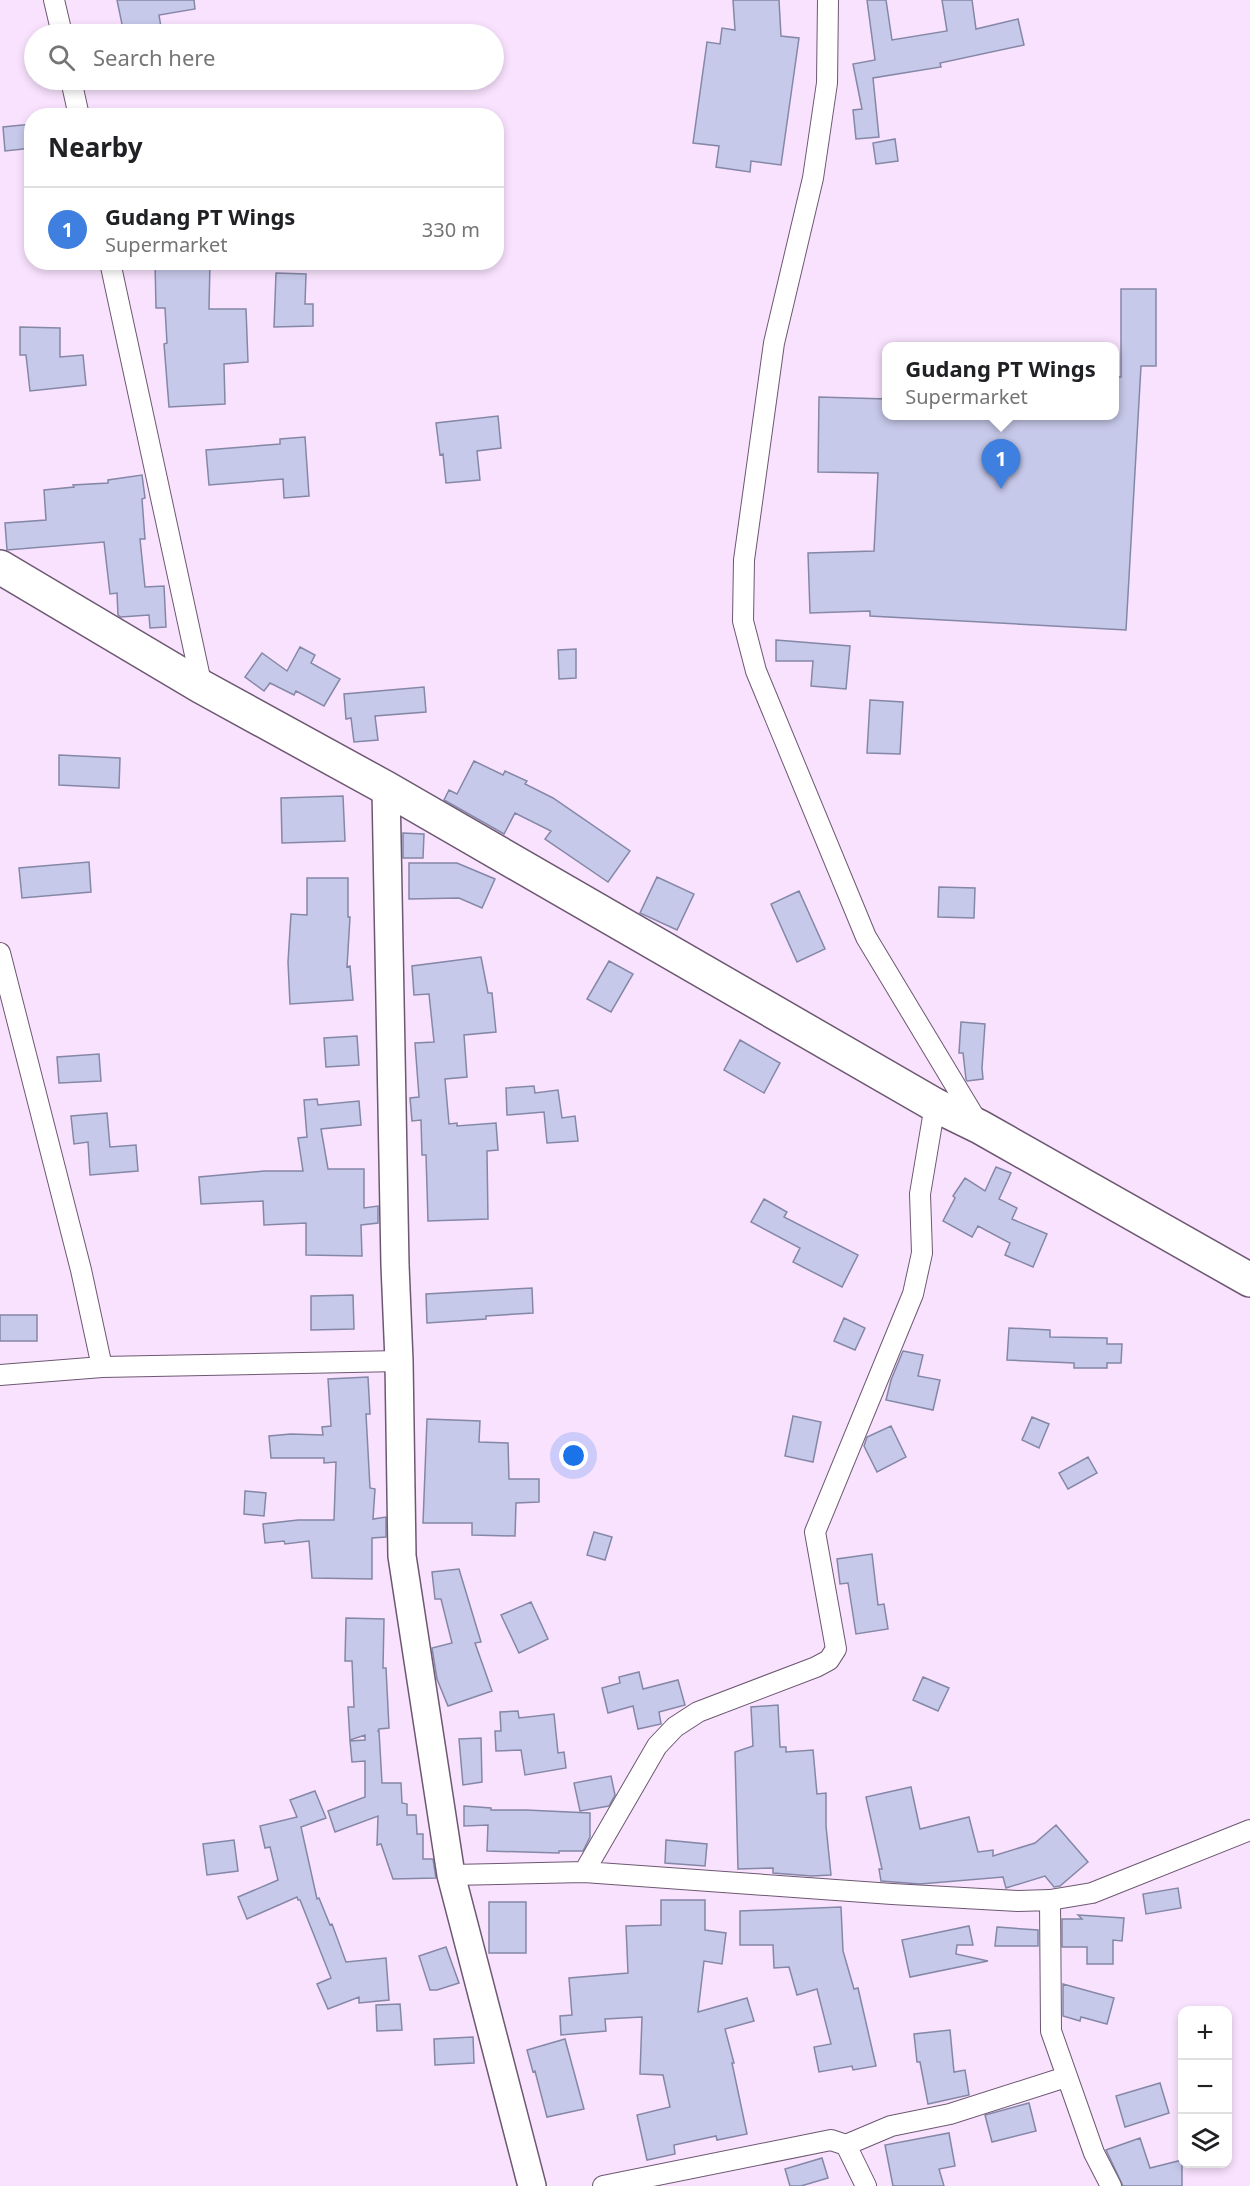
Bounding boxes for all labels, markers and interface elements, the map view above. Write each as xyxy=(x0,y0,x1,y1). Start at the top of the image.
search box xyxy=(24,24,504,90)
icon: search xyxy=(45,41,78,74)
text: Search here xyxy=(93,42,215,72)
text: Nearby xyxy=(48,129,143,165)
text: Gudang PT Wings xyxy=(105,201,295,231)
text: 1 xyxy=(62,216,73,243)
text: 330 m xyxy=(422,216,480,243)
text: Supermarket xyxy=(105,231,228,258)
popup xyxy=(882,342,1119,420)
text: Gudang PT Wings xyxy=(905,353,1096,383)
text: Supermarket xyxy=(905,383,1028,410)
pin: 1 xyxy=(982,440,1020,489)
your location xyxy=(559,1441,588,1470)
map controls xyxy=(1178,2006,1232,2168)
button: + xyxy=(1178,2006,1232,2060)
button: − xyxy=(1178,2060,1232,2114)
button: layers xyxy=(1178,2114,1232,2168)

